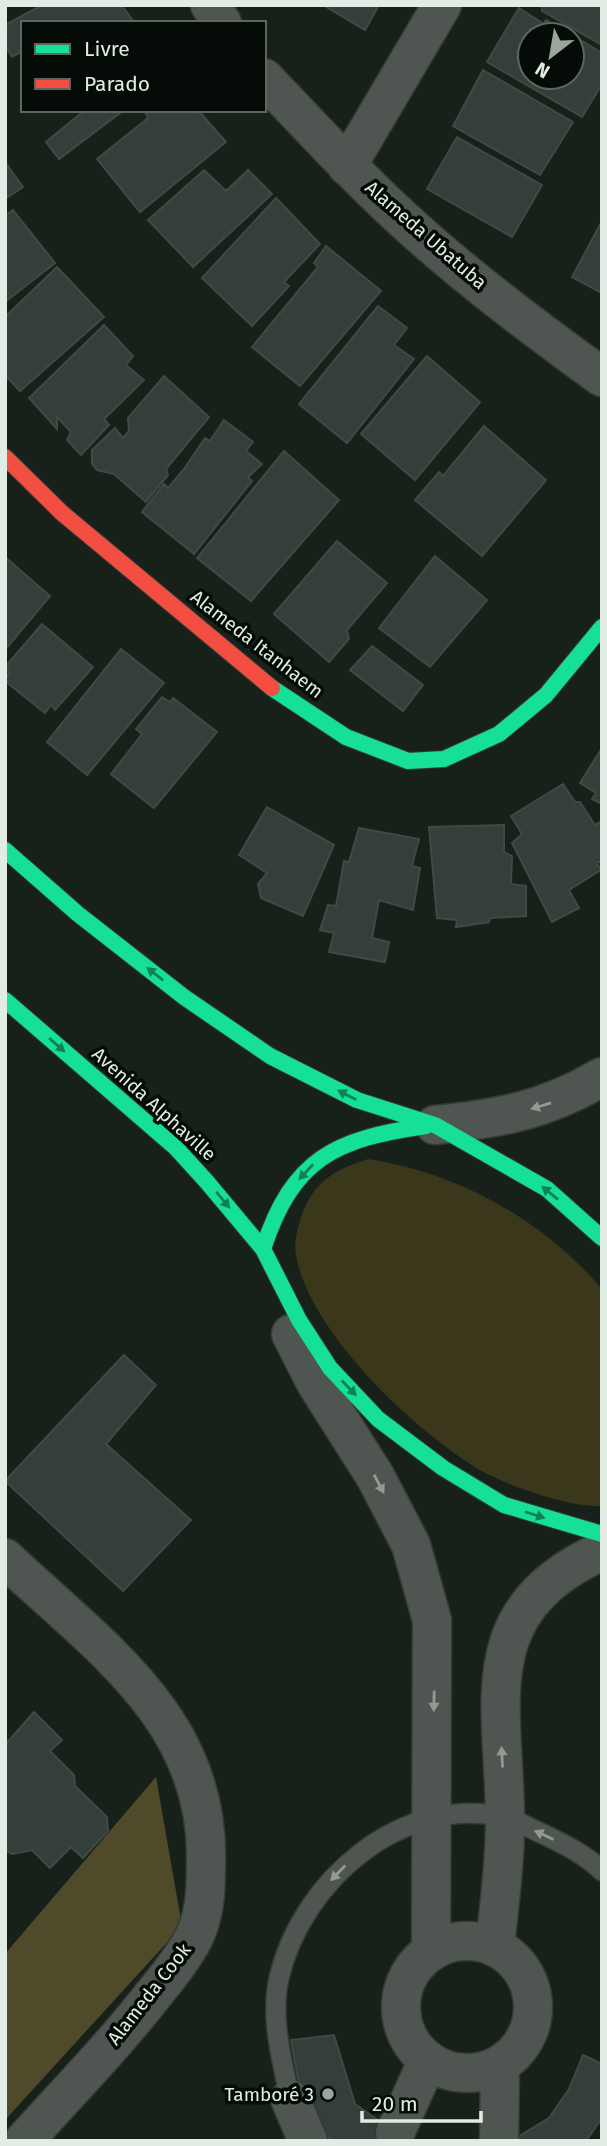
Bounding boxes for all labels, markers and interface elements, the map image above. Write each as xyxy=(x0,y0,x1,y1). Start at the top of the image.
legend xyxy=(21,21,266,112)
north arrow xyxy=(516,21,586,91)
text: Livre xyxy=(84,36,130,62)
text: N xyxy=(531,57,554,83)
text: Parado xyxy=(84,71,150,97)
street label: Alameda Ubatuba xyxy=(361,176,491,294)
street label: Alameda Itanhaem xyxy=(186,585,328,703)
one-way arrow xyxy=(146,967,164,982)
one-way arrow xyxy=(48,1037,66,1053)
street label: Avenida Alphaville xyxy=(87,1042,221,1166)
one-way arrow xyxy=(337,1090,357,1101)
one-way arrow xyxy=(530,1102,551,1112)
one-way arrow xyxy=(299,1163,315,1180)
one-way arrow xyxy=(542,1186,560,1201)
one-way arrow xyxy=(215,1191,230,1209)
one-way arrow xyxy=(340,1379,356,1396)
one-way arrow xyxy=(374,1474,385,1494)
one-way arrow xyxy=(524,1510,545,1520)
one-way arrow xyxy=(428,1690,440,1712)
one-way arrow xyxy=(497,1746,508,1768)
one-way arrow xyxy=(534,1830,555,1841)
one-way arrow xyxy=(329,1865,346,1882)
street label: Alameda Cook xyxy=(102,1939,196,2049)
scale bar xyxy=(362,2080,481,2124)
place label: Tamboré 3 xyxy=(224,2083,314,2106)
marker: Tamboré 3 xyxy=(320,2086,336,2102)
text: 20 m xyxy=(372,2091,418,2117)

